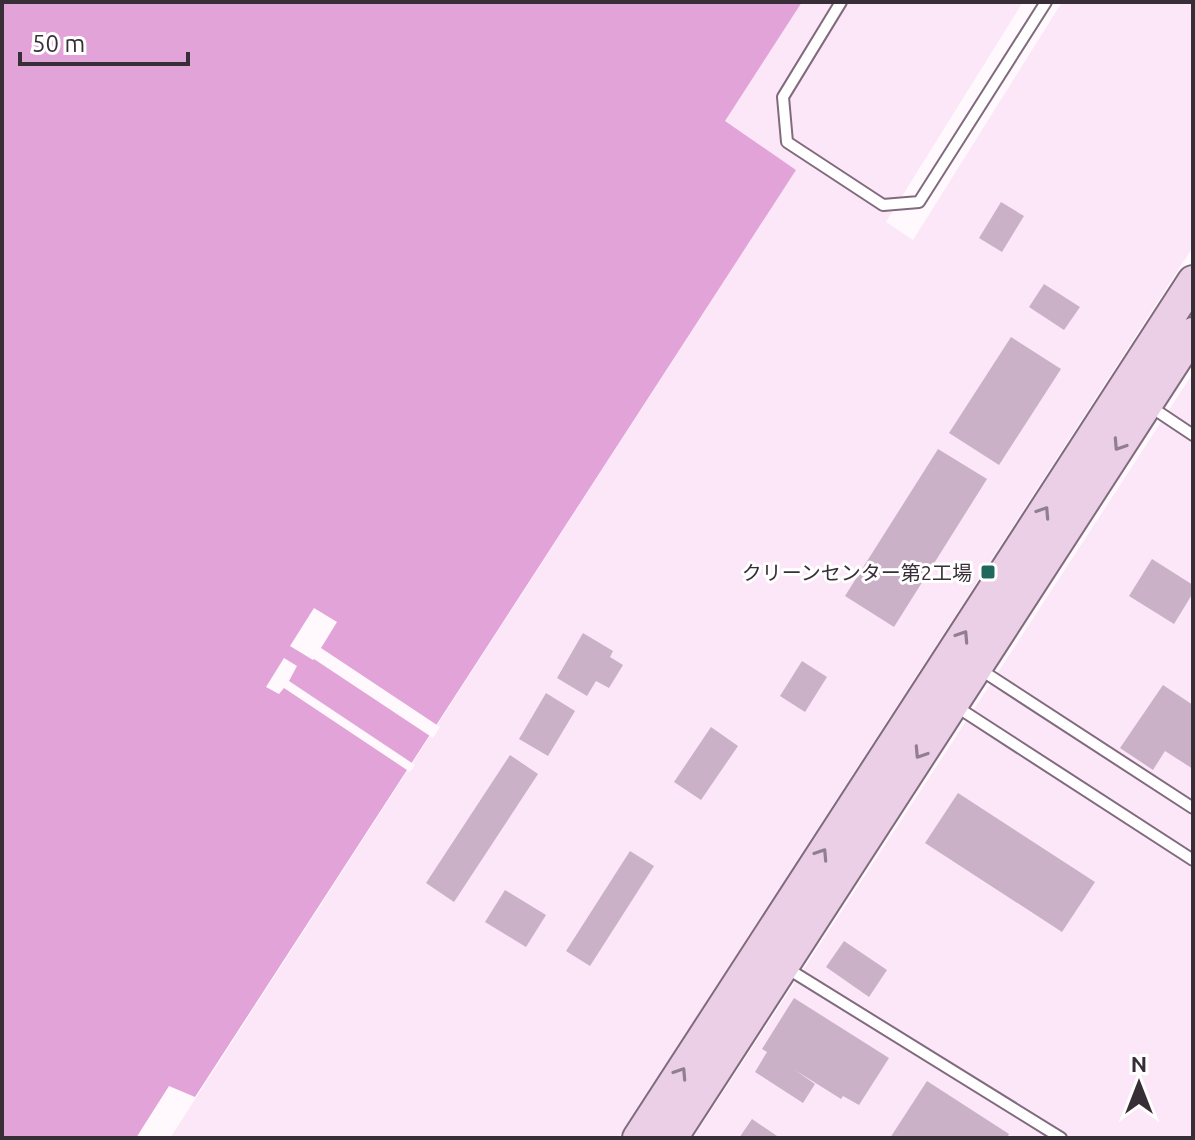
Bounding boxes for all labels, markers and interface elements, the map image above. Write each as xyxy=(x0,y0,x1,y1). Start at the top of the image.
scale bar xyxy=(20,16,188,66)
text: 50 m xyxy=(32,30,85,57)
one-way arrow xyxy=(1114,436,1129,451)
one-way arrow xyxy=(1034,506,1049,521)
place label: クリーンセンター第2工場 xyxy=(742,561,972,584)
marker: クリーンセンター第2工場 xyxy=(979,563,997,581)
one-way arrow xyxy=(954,630,969,645)
one-way arrow xyxy=(915,744,930,758)
one-way arrow xyxy=(813,849,828,863)
north arrow xyxy=(1099,1044,1179,1124)
text: N xyxy=(1131,1051,1147,1076)
one-way arrow xyxy=(671,1067,686,1081)

